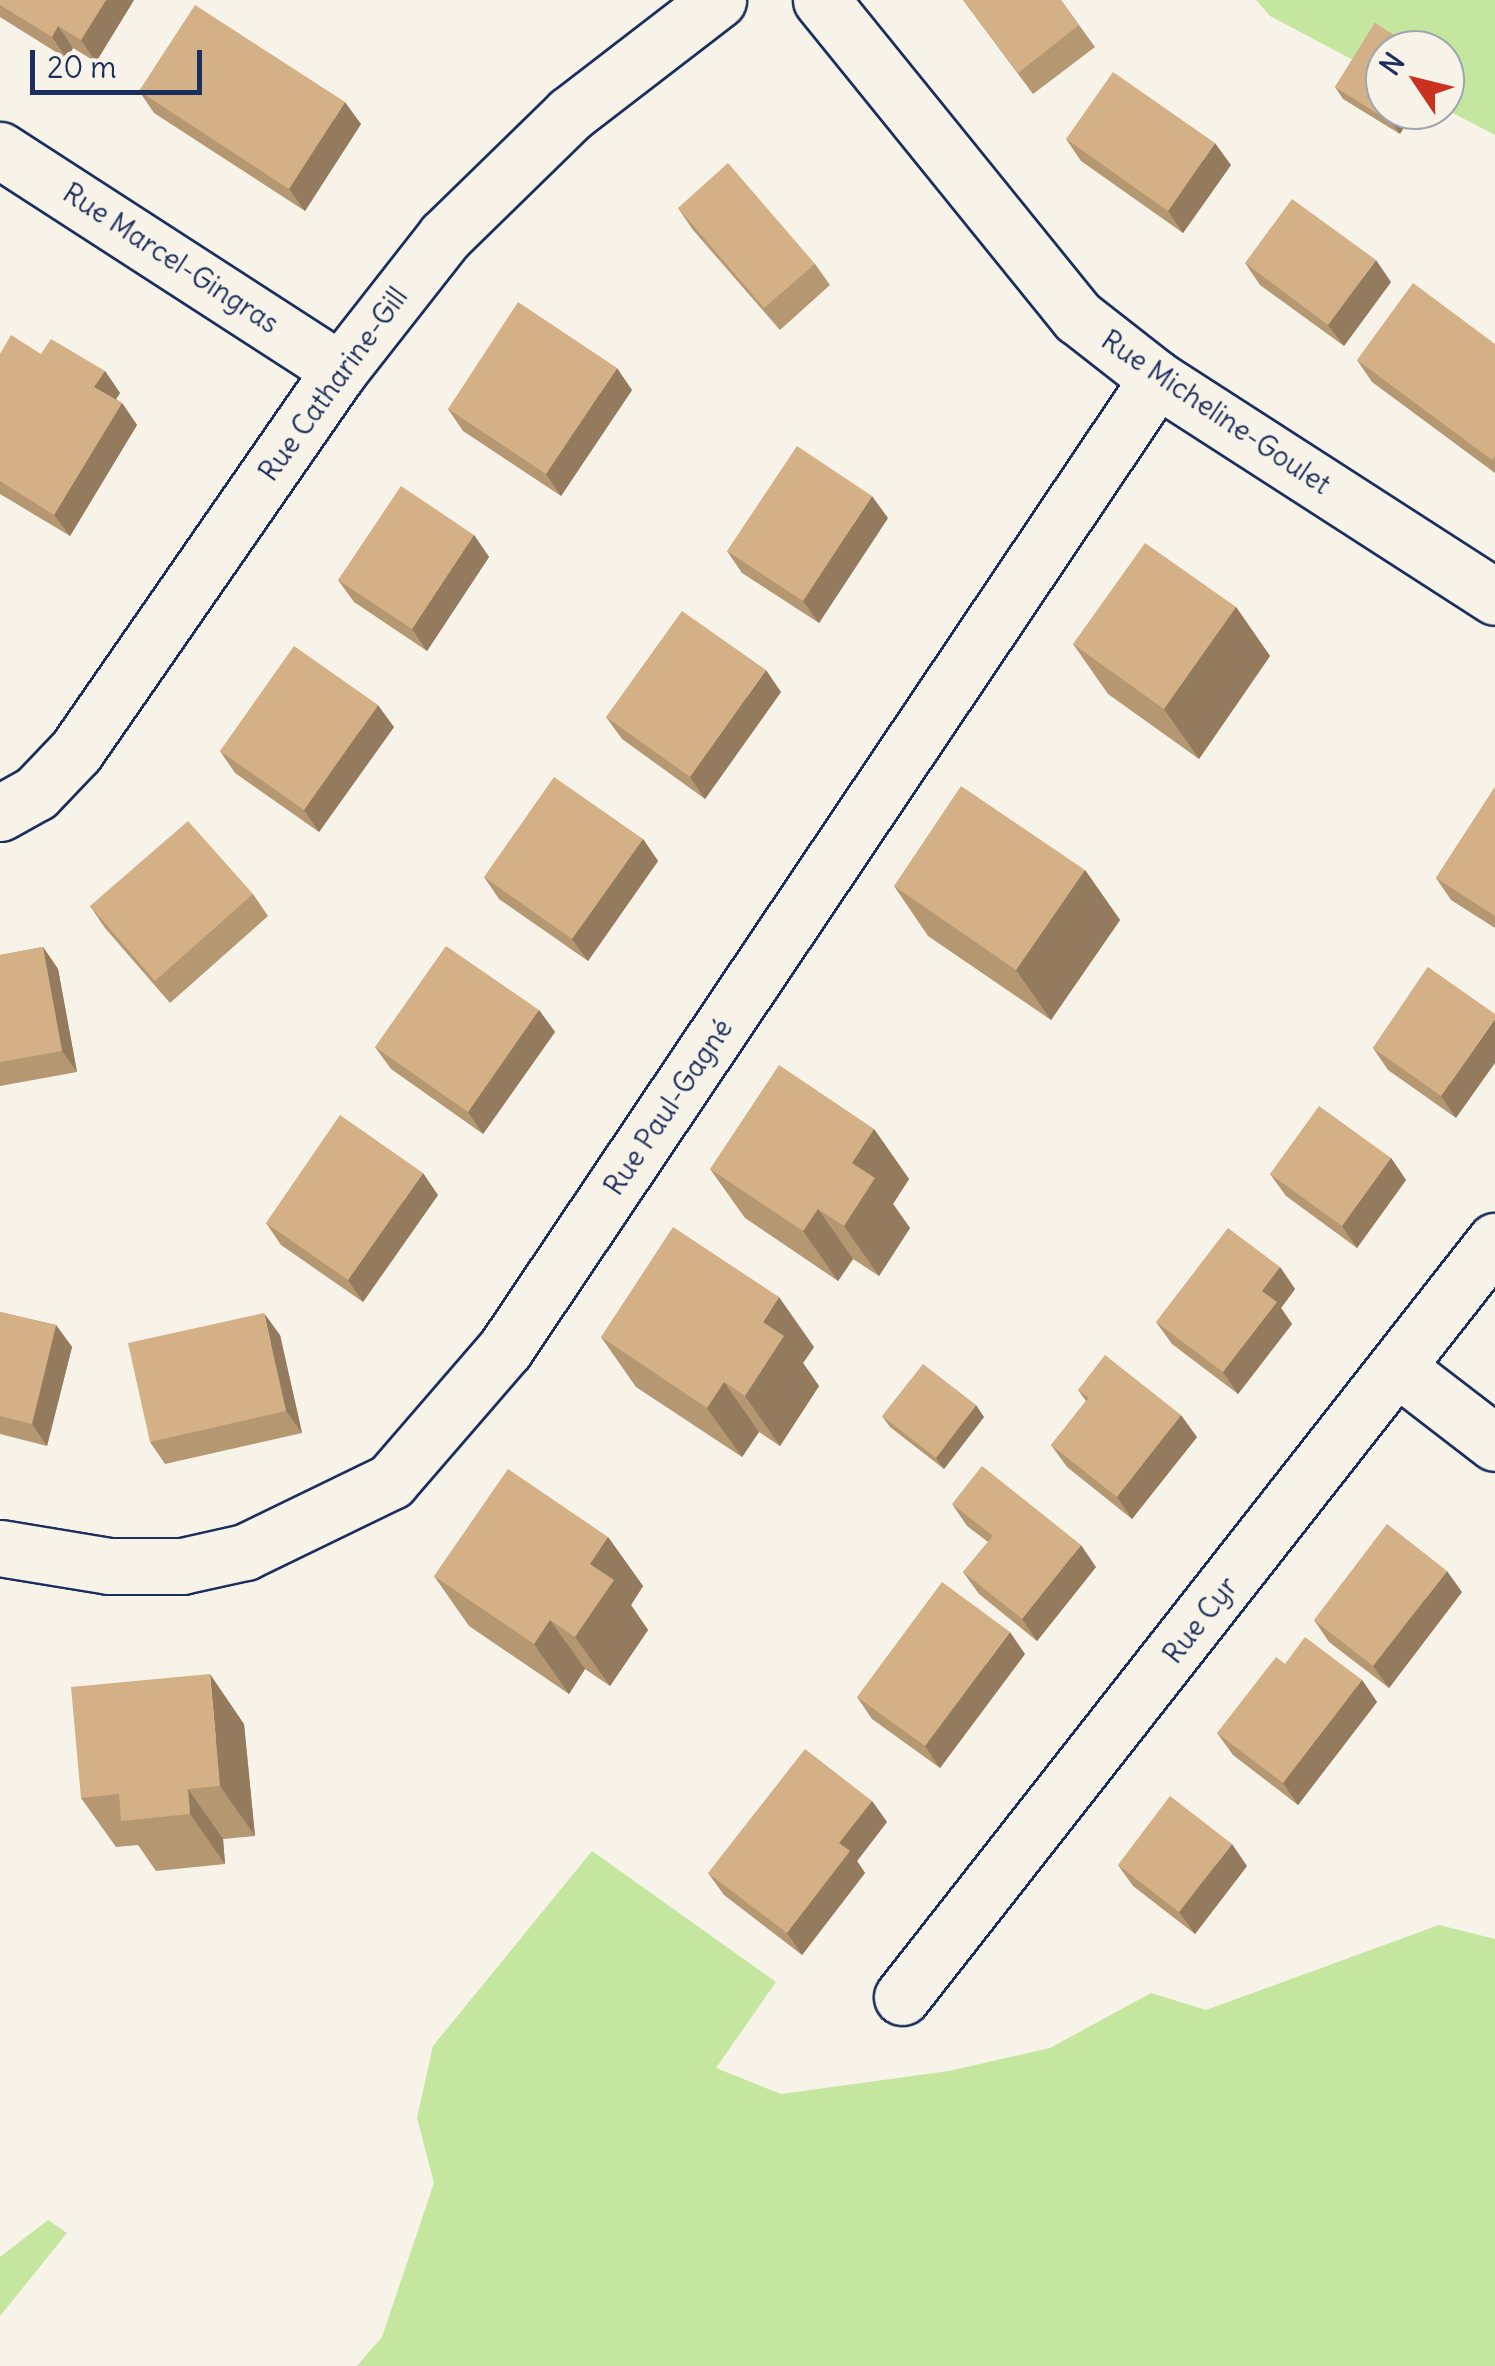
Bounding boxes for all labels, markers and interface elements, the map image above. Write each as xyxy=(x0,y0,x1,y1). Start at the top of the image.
scale bar xyxy=(35,30,208,92)
north arrow xyxy=(1365,30,1465,130)
text: N xyxy=(1372,46,1412,82)
text: 20 m xyxy=(47,48,117,86)
street label: Rue Marcel-Gingras xyxy=(57,176,285,340)
street label: Rue Catharine-Gill xyxy=(251,281,415,487)
street label: Rue Micheline-Goulet xyxy=(1095,323,1337,501)
street label: Rue Paul-Gagné xyxy=(597,1013,739,1201)
street label: Rue Cyr xyxy=(1156,1570,1244,1670)

